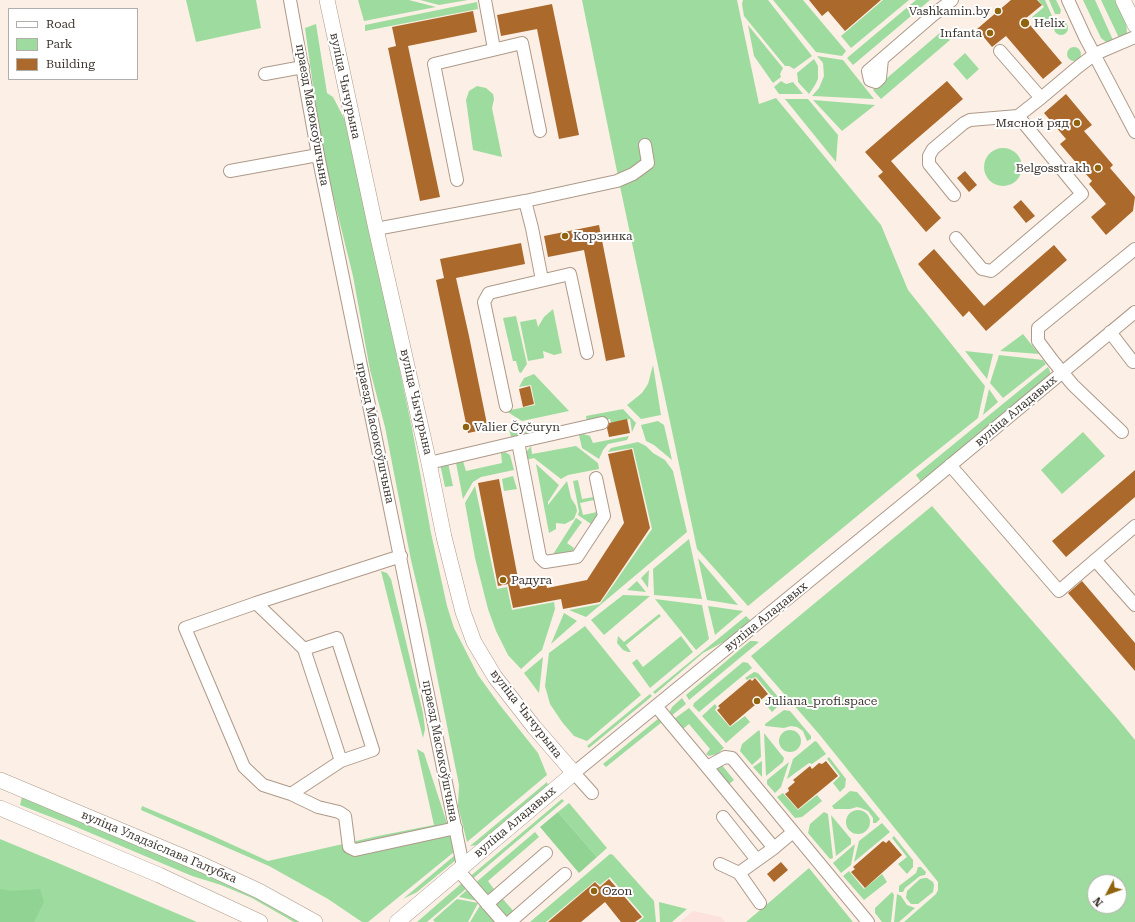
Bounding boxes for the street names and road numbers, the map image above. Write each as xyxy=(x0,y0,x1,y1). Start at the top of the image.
street label: вуліца Чычурына xyxy=(327,32,363,140)
street label: праезд Масюкоўшчына xyxy=(292,43,332,187)
street label: вуліца Чычурына xyxy=(397,348,435,456)
street label: праезд Масюкоўшчына xyxy=(353,361,397,505)
street label: вуліца Аладавых xyxy=(972,372,1060,450)
street label: вуліца Аладавых xyxy=(722,579,810,655)
street label: вуліца Чычурына xyxy=(487,667,565,761)
street label: праезд Масюкоўшчына xyxy=(419,679,461,823)
street label: вуліца Аладавых xyxy=(471,783,559,861)
street label: вуліца Уладзіслава Галубка xyxy=(79,808,239,886)

